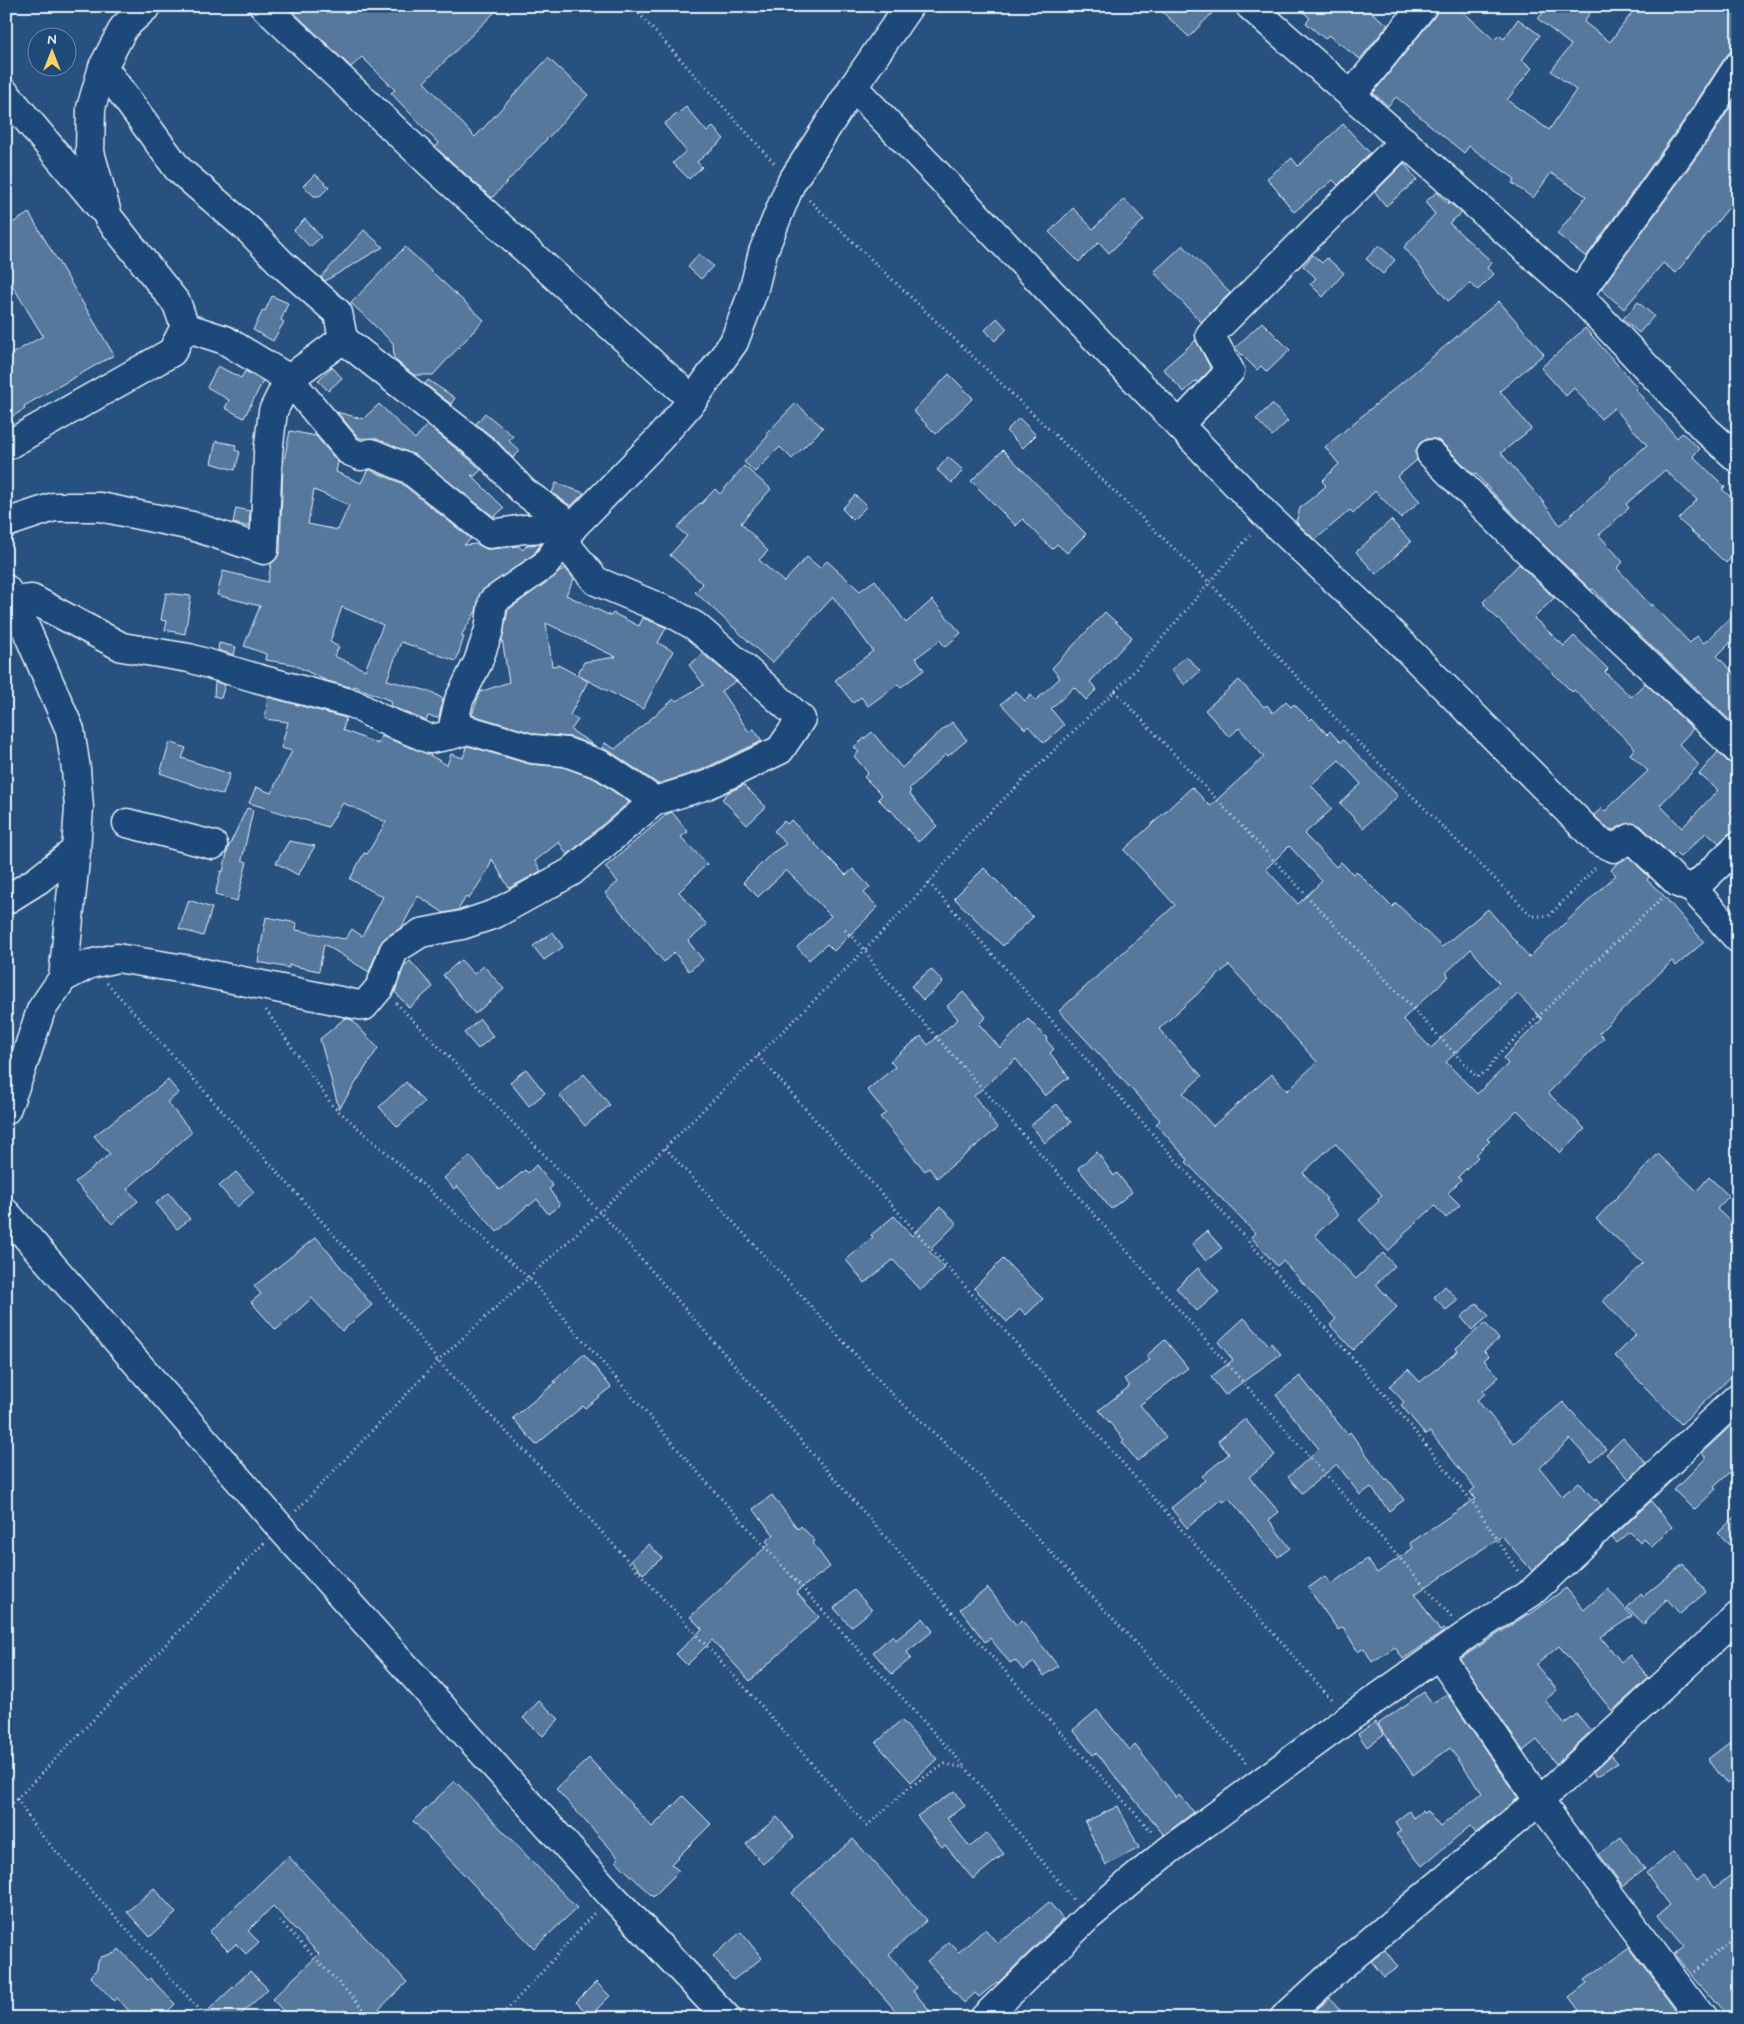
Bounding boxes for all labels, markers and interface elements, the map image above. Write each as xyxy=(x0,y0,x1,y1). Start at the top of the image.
north arrow xyxy=(28,28,78,78)
text: N xyxy=(47,31,57,49)

